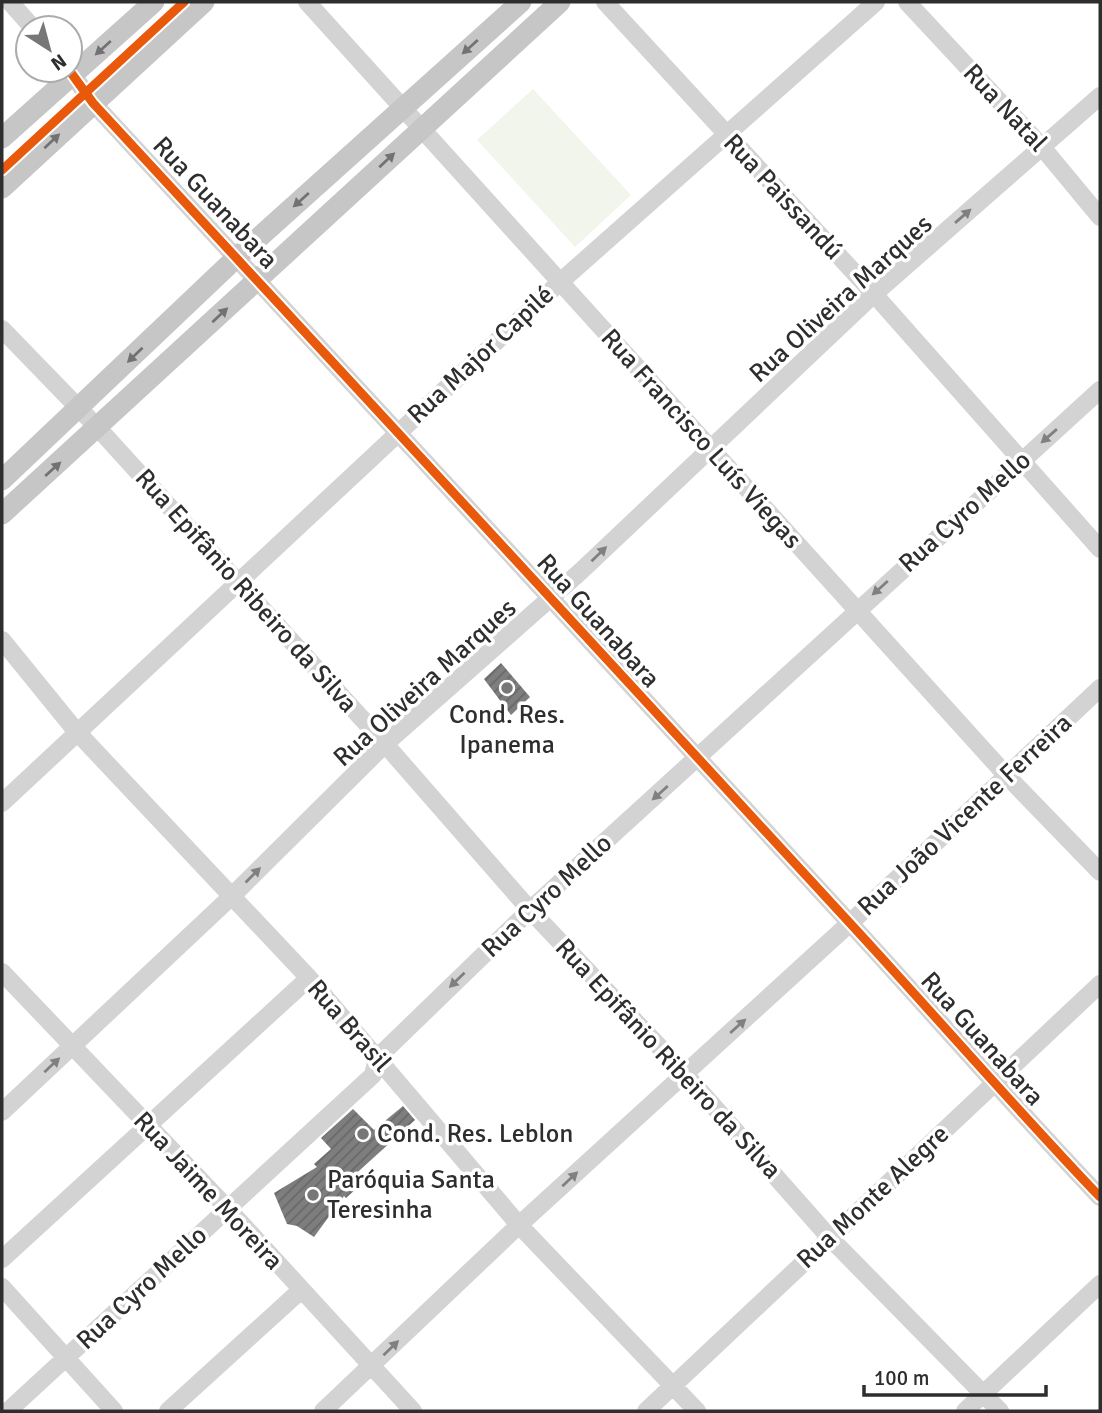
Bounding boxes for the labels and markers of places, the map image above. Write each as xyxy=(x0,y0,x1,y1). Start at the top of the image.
marker: Cond. Res. Ipanema xyxy=(499,680,515,696)
place label: Cond. Res. Ipanema xyxy=(449,699,565,761)
place label: Cond. Res. Leblon xyxy=(377,1118,573,1150)
marker: Cond. Res. Leblon xyxy=(355,1126,371,1142)
place label: Paróquia Santa Teresinha xyxy=(327,1164,495,1226)
marker: Paróquia Santa Teresinha xyxy=(305,1187,321,1203)

